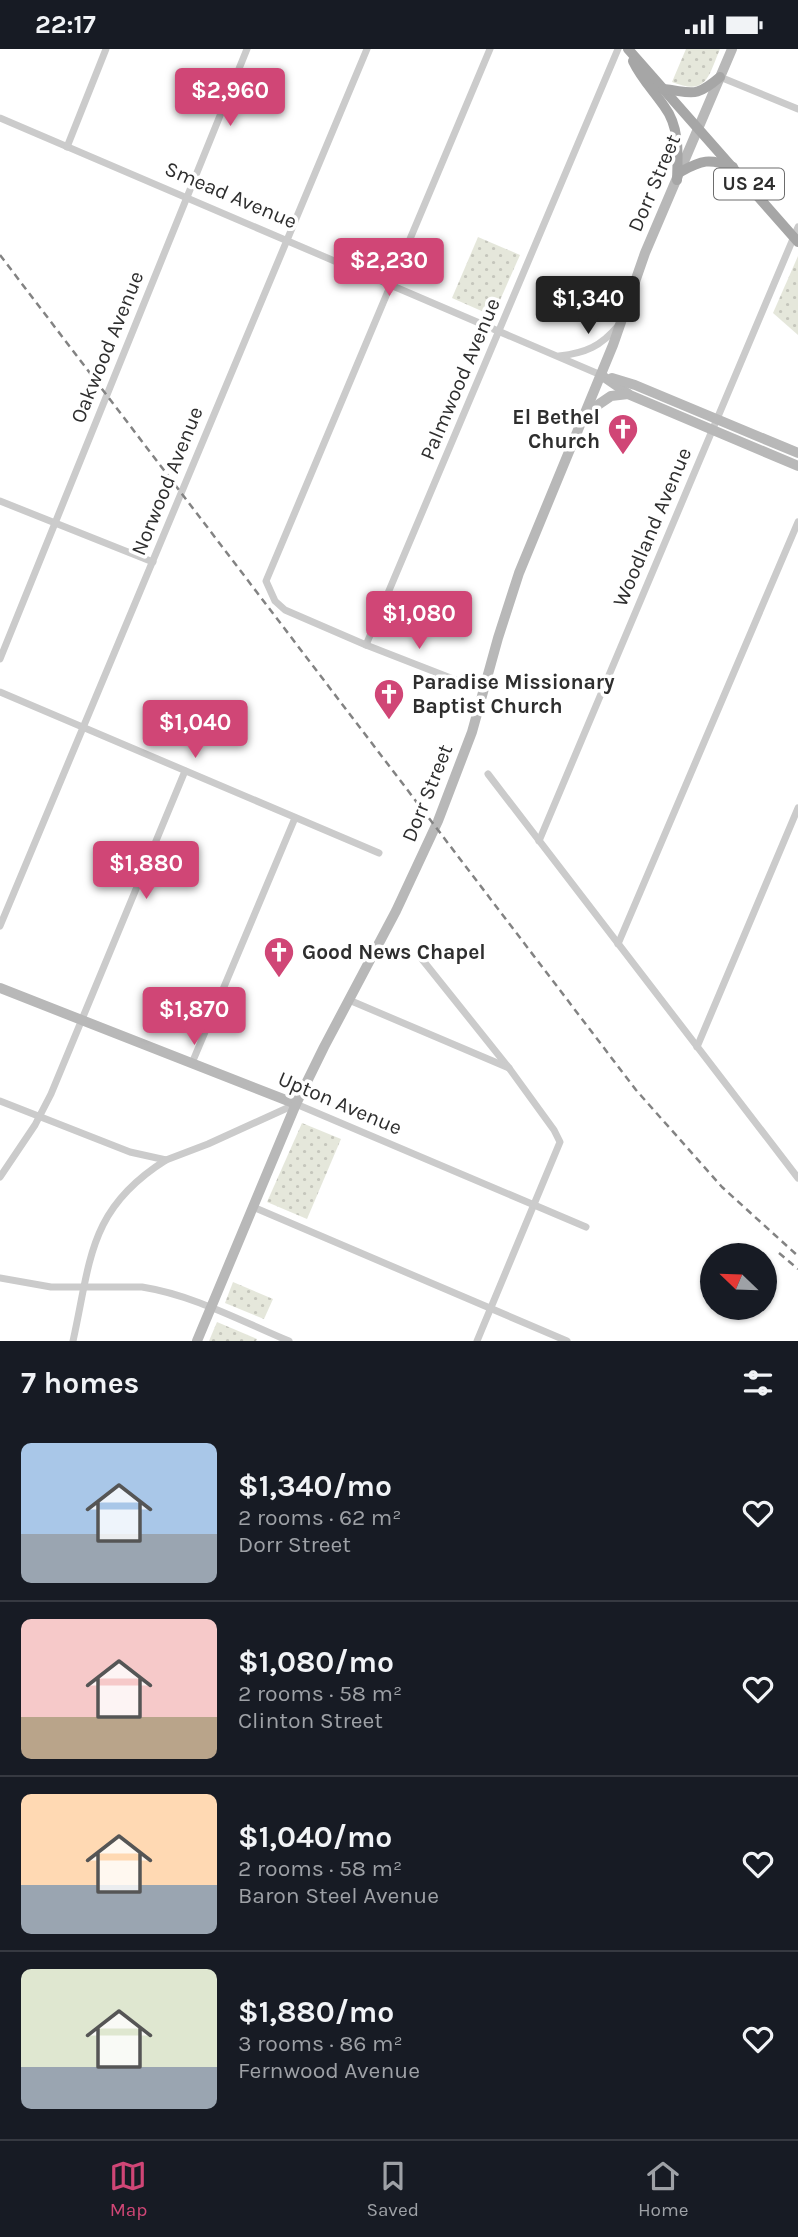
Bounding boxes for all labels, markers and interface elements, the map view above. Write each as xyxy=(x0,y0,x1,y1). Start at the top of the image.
text: 22:17 xyxy=(35,9,96,40)
pin: $2,960 xyxy=(173,69,287,128)
text: $2,960 xyxy=(191,77,269,104)
street label: Dorr Street xyxy=(623,131,685,235)
street label: Smead Avenue xyxy=(161,156,301,234)
road number: US 24 xyxy=(714,168,784,199)
pin: $2,230 xyxy=(332,239,446,298)
text: $2,230 xyxy=(350,247,428,274)
street label: Oakwood Avenue xyxy=(66,268,148,426)
pin: $1,340 xyxy=(531,277,645,336)
text: $1,340 xyxy=(552,285,624,312)
street label: Palmwood Avenue xyxy=(415,294,505,464)
street label: Norwood Avenue xyxy=(126,403,208,559)
place label: El Bethel Church xyxy=(512,405,600,453)
church icon: El Bethel Church xyxy=(606,412,640,456)
street label: Woodland Avenue xyxy=(608,444,696,610)
pin: $1,080 xyxy=(362,591,476,651)
text: $1,080 xyxy=(382,600,456,627)
place label: Paradise Missionary Baptist Church xyxy=(412,670,615,718)
church icon: Paradise Missionary Baptist Church xyxy=(372,677,406,721)
pin: $1,040 xyxy=(138,701,252,760)
text: $1,040 xyxy=(159,709,231,736)
street label: Dorr Street xyxy=(397,741,457,845)
pin: $1,880 xyxy=(89,841,203,901)
text: $1,880 xyxy=(109,850,183,877)
church icon: Good News Chapel xyxy=(262,935,296,979)
place label: Good News Chapel xyxy=(302,940,486,964)
pin: $1,870 xyxy=(137,988,251,1047)
text: $1,870 xyxy=(159,996,229,1023)
street label: Upton Avenue xyxy=(274,1066,406,1140)
north arrow xyxy=(700,1243,777,1319)
map controls xyxy=(700,1243,777,1320)
icon: filters xyxy=(739,1364,777,1402)
text: 7 homes xyxy=(21,1365,139,1401)
text: $1,340/mo xyxy=(238,1468,392,1504)
icon: home xyxy=(77,1471,161,1555)
icon: heart xyxy=(739,1494,777,1532)
text: 2 rooms · 62 m² xyxy=(238,1504,402,1531)
text: Dorr Street xyxy=(238,1531,351,1558)
text: $1,080/mo xyxy=(238,1644,394,1680)
icon: home xyxy=(77,1647,161,1731)
icon: heart xyxy=(739,1670,777,1708)
text: 2 rooms · 58 m² xyxy=(238,1680,402,1707)
text: Clinton Street xyxy=(238,1707,383,1734)
text: $1,040/mo xyxy=(238,1819,392,1855)
icon: home xyxy=(77,1822,161,1906)
icon: heart xyxy=(739,1845,777,1883)
text: 2 rooms · 58 m² xyxy=(238,1855,402,1882)
text: Baron Steel Avenue xyxy=(238,1882,439,1909)
text: $1,880/mo xyxy=(238,1994,394,2030)
icon: home xyxy=(77,1997,161,2081)
icon: heart xyxy=(739,2020,777,2058)
text: 3 rooms · 86 m² xyxy=(238,2030,403,2057)
text: Fernwood Avenue xyxy=(238,2057,420,2084)
tab: Map xyxy=(109,2157,147,2221)
tab: Saved xyxy=(366,2157,419,2221)
tab: Home xyxy=(638,2157,689,2221)

